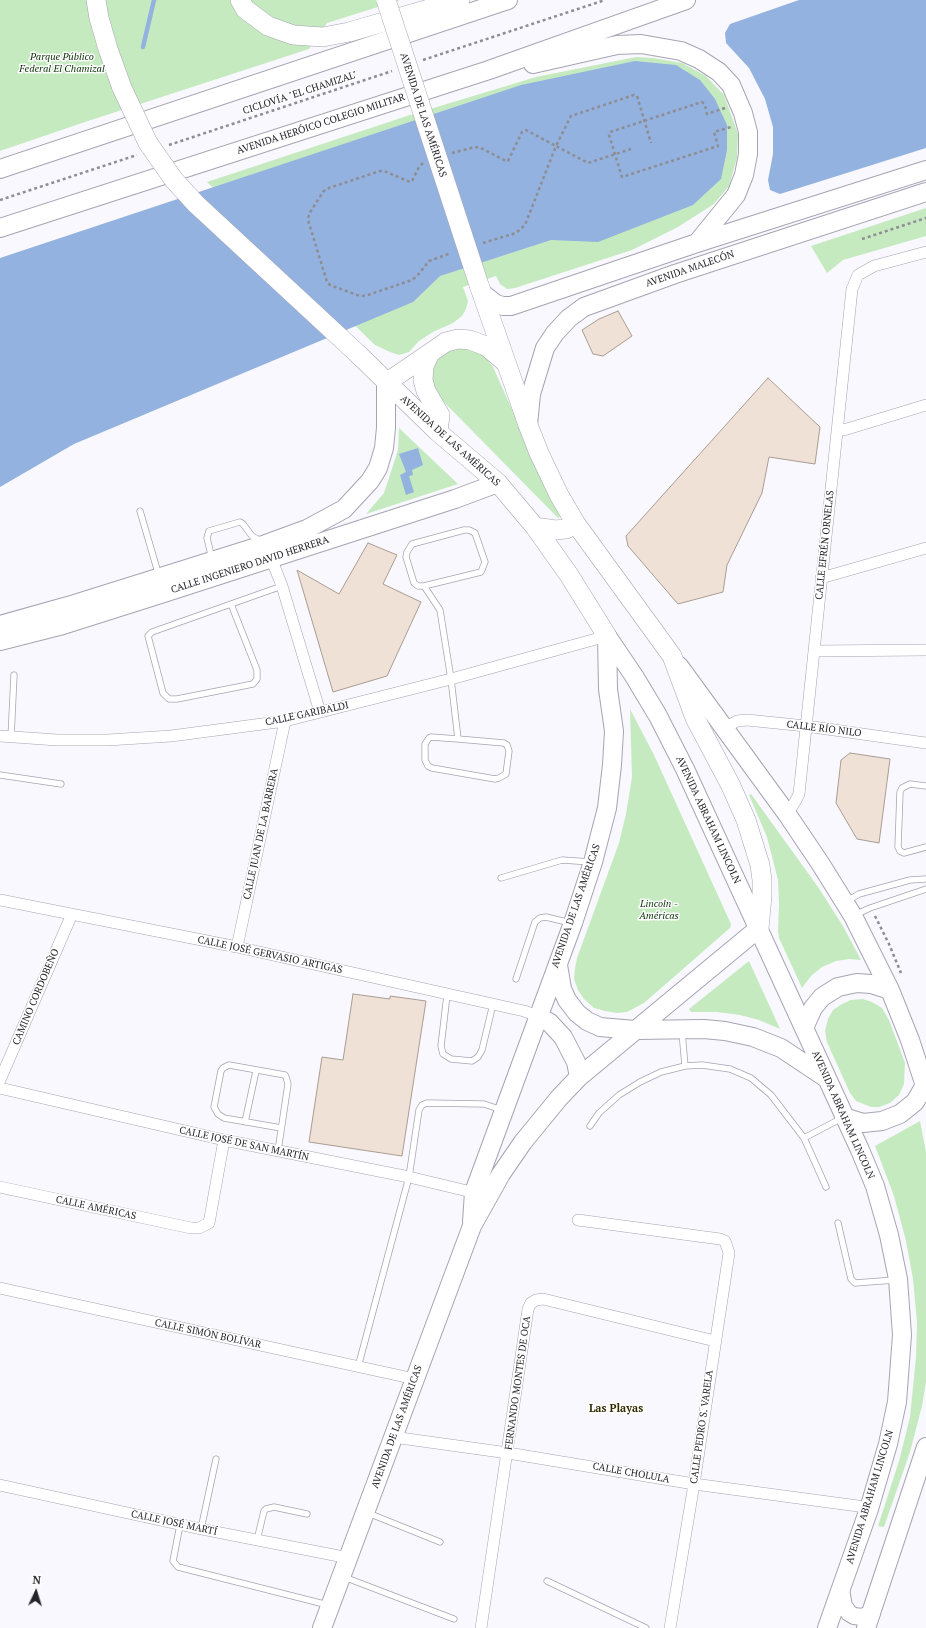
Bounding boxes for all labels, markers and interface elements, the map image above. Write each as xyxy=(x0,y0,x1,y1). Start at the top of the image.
park label: Parque Público Federal El Chamizal xyxy=(19,51,105,74)
street label: AVENIDA DE LAS AMÉRICAS xyxy=(397,51,449,179)
street label: CICLOVÍA "EL CHAMIZAL" xyxy=(241,69,359,117)
street label: AVENIDA HERÓICO COLEGIO MILITAR xyxy=(235,91,407,157)
street label: AVENIDA MALECÓN xyxy=(644,248,736,290)
street label: AVENIDA DE LAS AMÉRICAS xyxy=(398,393,502,489)
street label: CALLE EFRÉN ORNELAS xyxy=(813,490,837,600)
street label: CALLE INGENIERO DAVID HERRERA xyxy=(169,534,331,596)
street label: CALLE GARIBALDI xyxy=(264,699,350,729)
street label: CALLE RÍO NILO xyxy=(786,718,862,740)
street label: AVENIDA ABRAHAM LINCOLN xyxy=(673,754,743,886)
street label: CALLE JUAN DE LA BARRERA xyxy=(241,767,281,901)
street label: AVENIDA DE LAS AMÉRICAS xyxy=(549,843,603,969)
park label: Lincoln - Américas xyxy=(639,898,679,922)
street label: CALLE JOSÉ GERVASIO ARTIGAS xyxy=(196,934,344,976)
street label: CAMINO CORDOBEÑO xyxy=(10,947,62,1047)
street label: AVENIDA ABRAHAM LINCOLN xyxy=(809,1049,877,1181)
street label: CALLE JOSÉ DE SAN MARTÍN xyxy=(178,1124,310,1164)
street label: CALLE AMÉRICAS xyxy=(55,1194,137,1222)
street label: FERNANDO MONTES DE OCA xyxy=(503,1315,533,1451)
street label: CALLE SIMÓN BOLÍVAR xyxy=(154,1317,262,1351)
street label: AVENIDA DE LAS AMÉRICAS xyxy=(369,1364,425,1490)
street label: CALLE PEDRO S. VARELA xyxy=(688,1369,716,1485)
district label: Las Playas xyxy=(589,1402,643,1416)
street label: AVENIDA ABRAHAM LINCOLN xyxy=(844,1429,896,1565)
street label: CALLE CHOLULA xyxy=(592,1460,670,1486)
street label: CALLE JOSÉ MARTÍ xyxy=(130,1508,218,1538)
north arrow xyxy=(16,1572,56,1612)
text: N xyxy=(32,1573,41,1587)

